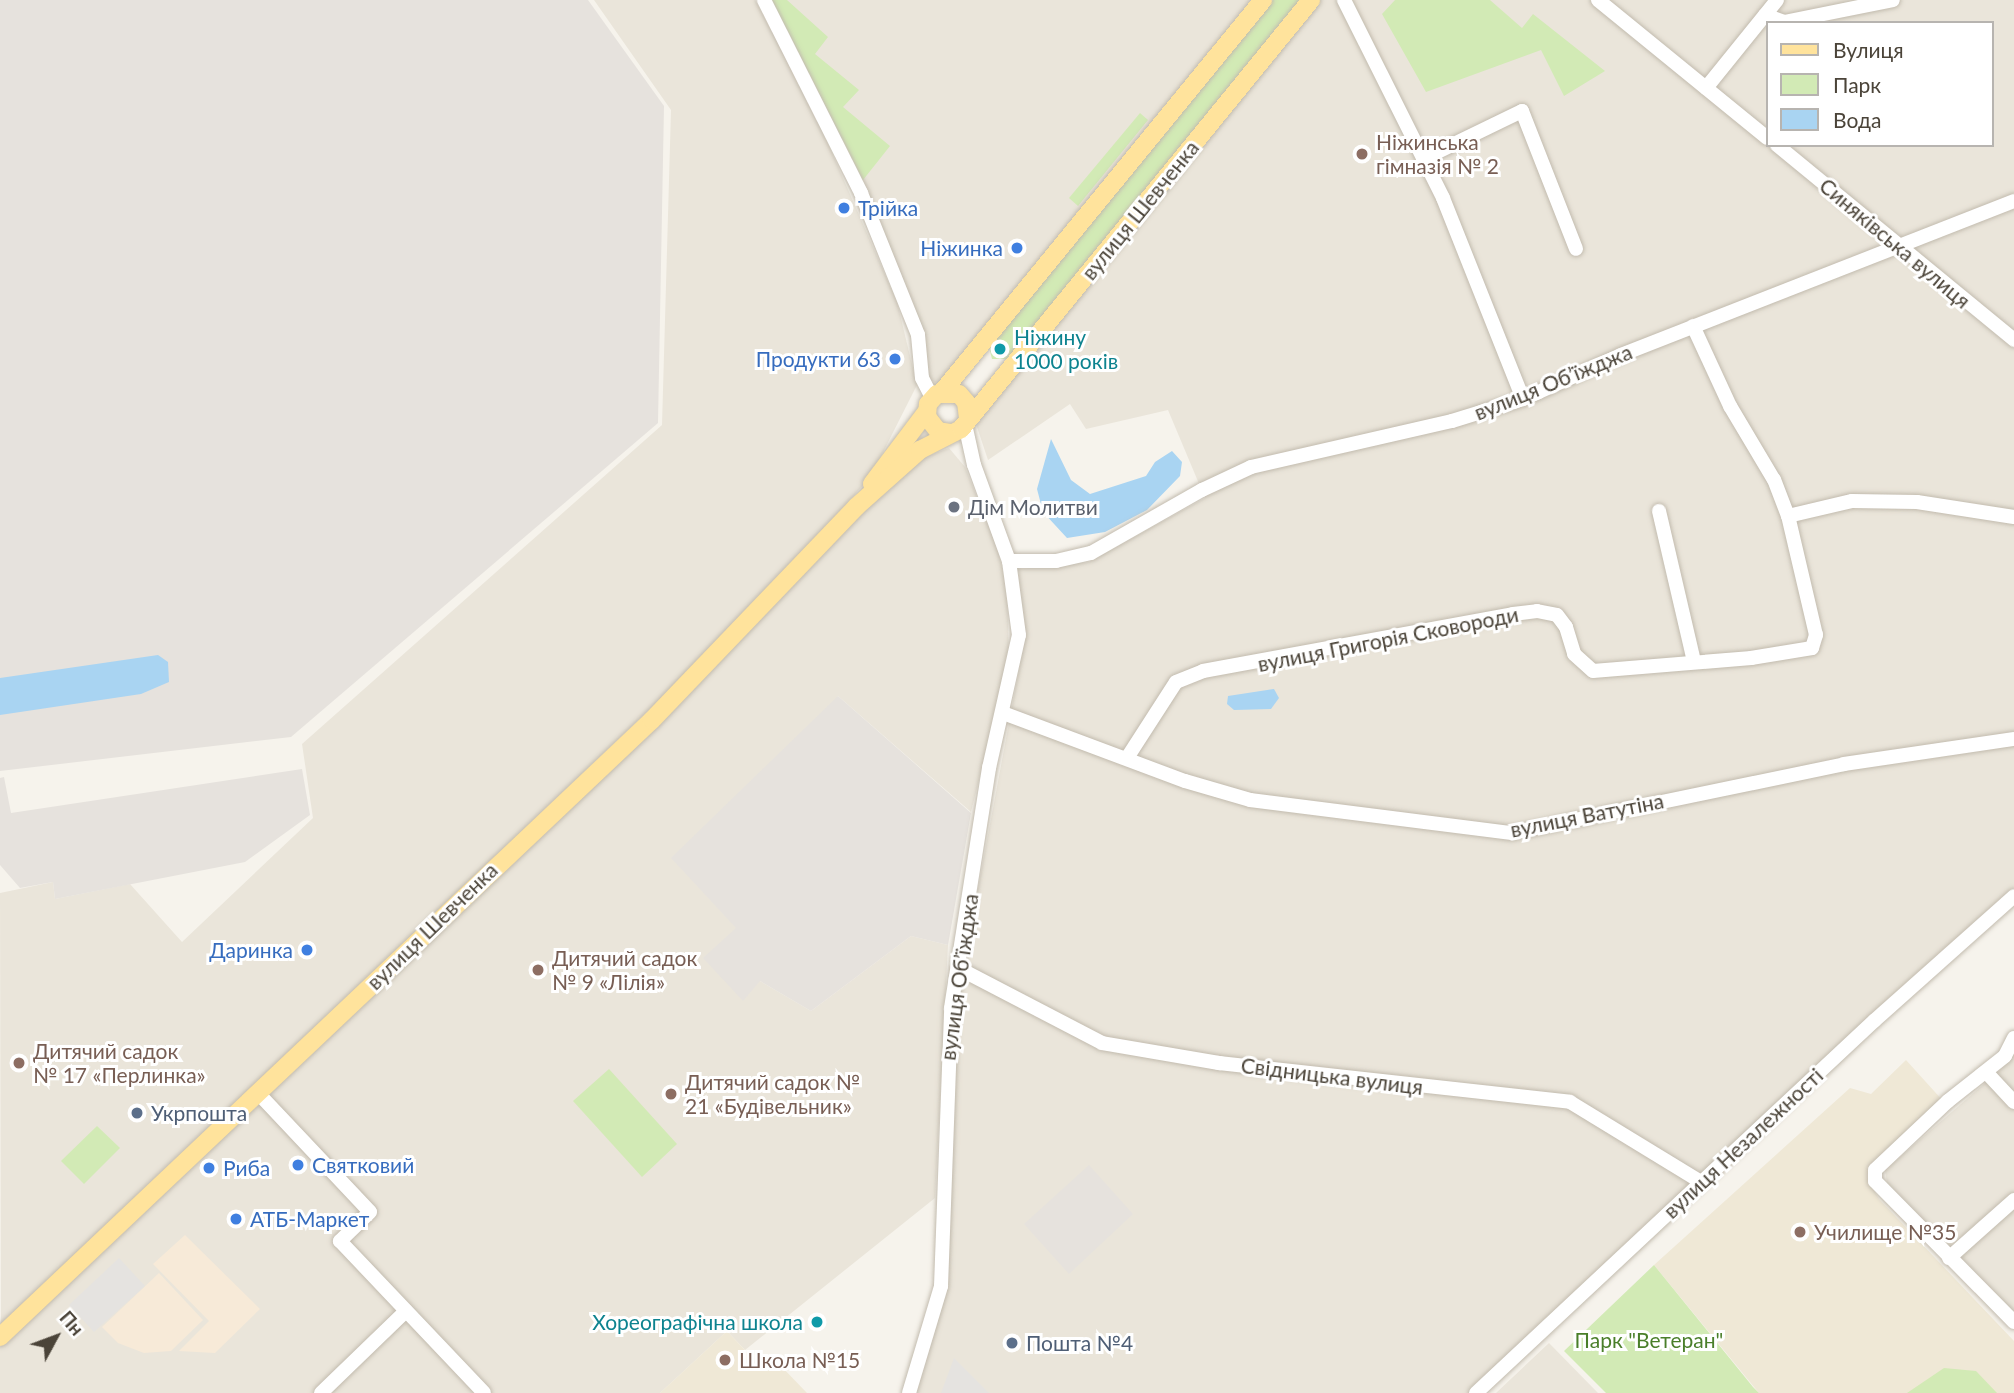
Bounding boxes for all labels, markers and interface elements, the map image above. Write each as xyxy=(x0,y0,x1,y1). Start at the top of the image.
legend xyxy=(1766,21,1993,147)
text: Вулиця xyxy=(1833,37,1904,62)
text: Парк xyxy=(1833,72,1881,97)
text: Вода xyxy=(1833,107,1881,132)
place label: Ніжинська гімназія № 2 xyxy=(1376,129,1499,179)
street label: вулиця Шевченка xyxy=(1076,135,1204,285)
marker: Ніжинська гімназія № 2 xyxy=(1354,146,1370,162)
street label: Синяківська вулиця xyxy=(1815,173,1975,313)
place label: Трійка xyxy=(858,195,918,221)
marker: Трійка xyxy=(836,200,852,216)
place label: Ніжинка xyxy=(920,235,1003,261)
marker: Ніжинка xyxy=(1009,240,1025,256)
place label: Ніжину 1000 років xyxy=(1014,324,1118,374)
street label: вулиця Обʼїжджа xyxy=(1470,339,1636,425)
marker: Ніжину 1000 років xyxy=(992,341,1008,357)
place label: Продукти 63 xyxy=(756,346,881,372)
marker: Продукти 63 xyxy=(887,351,903,367)
place label: Дім Молитви xyxy=(968,494,1098,520)
marker: Дім Молитви xyxy=(946,499,962,515)
street label: вулиця Григорія Сковороди xyxy=(1255,601,1521,677)
street label: вулиця Ватутіна xyxy=(1508,788,1666,842)
street label: вулиця Шевченка xyxy=(362,857,502,995)
street label: вулиця Обʼїжджа xyxy=(935,892,983,1062)
place label: Даринка xyxy=(209,937,293,963)
marker: Даринка xyxy=(299,942,315,958)
place label: Дитячий садок № 9 «Лілія» xyxy=(552,945,697,995)
marker: Дитячий садок № 9 «Лілія» xyxy=(530,962,546,978)
place label: Дитячий садок № 17 «Перлинка» xyxy=(33,1038,206,1088)
street label: Свідницька вулиця xyxy=(1240,1052,1424,1100)
marker: Дитячий садок № 17 «Перлинка» xyxy=(11,1055,27,1071)
street label: вулиця Незалежності xyxy=(1658,1063,1828,1223)
place label: Дитячий садок № 21 «Будівельник» xyxy=(685,1069,860,1119)
marker: Дитячий садок № 21 «Будівельник» xyxy=(663,1086,679,1102)
place label: Укрпошта xyxy=(151,1100,247,1126)
marker: Укрпошта xyxy=(129,1105,145,1121)
place label: Святковий xyxy=(312,1152,414,1178)
place label: Риба xyxy=(223,1155,270,1181)
marker: Святковий xyxy=(290,1157,306,1173)
marker: Риба xyxy=(201,1160,217,1176)
place label: АТБ-Маркет xyxy=(250,1206,369,1232)
marker: АТБ-Маркет xyxy=(228,1211,244,1227)
place label: Училище №35 xyxy=(1814,1219,1956,1245)
marker: Училище №35 xyxy=(1792,1224,1808,1240)
north arrow xyxy=(21,1302,91,1372)
text: Пн xyxy=(55,1306,89,1340)
place label: Хореографічна школа xyxy=(592,1309,803,1335)
marker: Хореографічна школа xyxy=(809,1314,825,1330)
park label: Парк "Ветеран" xyxy=(1575,1327,1723,1353)
place label: Пошта №4 xyxy=(1026,1330,1133,1356)
marker: Пошта №4 xyxy=(1004,1335,1020,1351)
place label: Школа №15 xyxy=(739,1347,860,1373)
marker: Школа №15 xyxy=(717,1352,733,1368)

